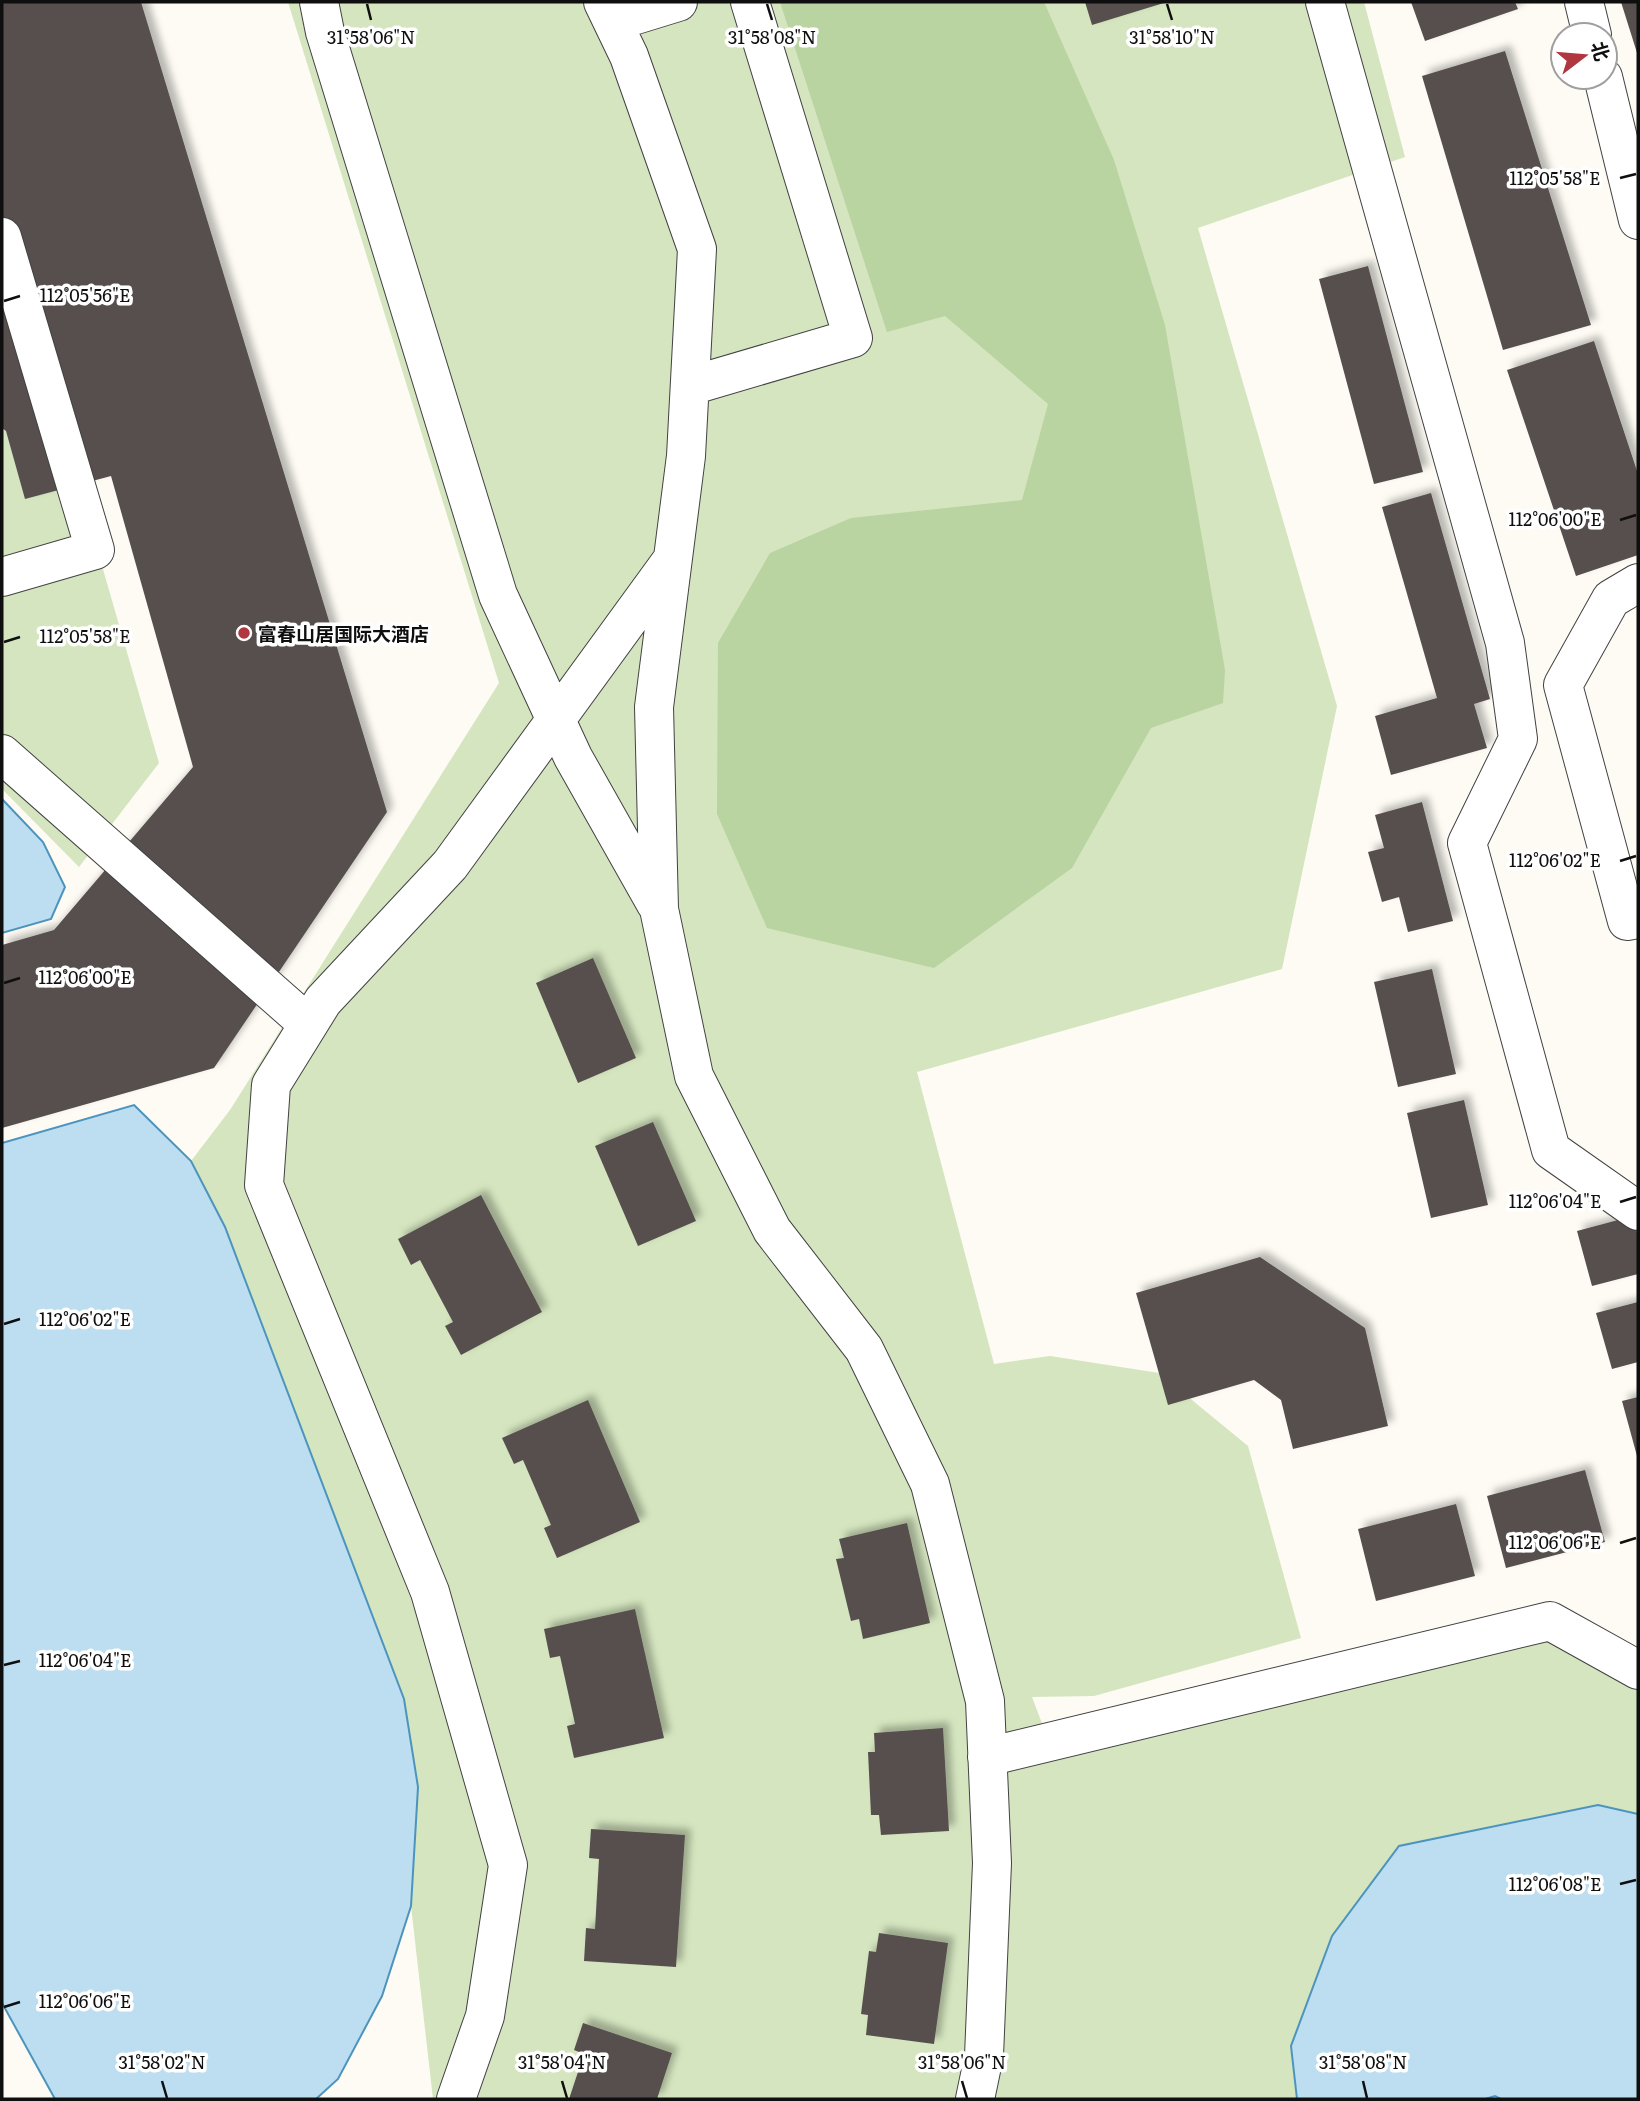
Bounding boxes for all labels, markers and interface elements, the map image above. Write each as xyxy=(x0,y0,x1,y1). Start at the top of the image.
north arrow xyxy=(1549,21,1619,91)
text: 31°58'06"N xyxy=(327,23,415,50)
text: 31°58'08"N xyxy=(728,23,816,50)
text: 31°58'10"N xyxy=(1129,23,1215,50)
text: 北 xyxy=(1585,38,1617,64)
text: 112°05'58"E xyxy=(1510,164,1600,191)
text: 112°05'56"E xyxy=(40,281,130,308)
text: 112°06'00"E xyxy=(1508,505,1602,532)
place label: 富春山居国际大酒店 xyxy=(258,619,429,647)
text: 112°05'58"E xyxy=(40,622,130,649)
marker: 富春山居国际大酒店 xyxy=(236,625,252,641)
text: 112°06'02"E xyxy=(1509,846,1601,873)
text: 112°06'00"E xyxy=(38,963,132,990)
text: 112°06'04"E xyxy=(1509,1187,1601,1214)
text: 112°06'02"E xyxy=(39,1305,131,1332)
text: 112°06'06"E xyxy=(1509,1528,1601,1555)
text: 112°06'04"E xyxy=(39,1646,131,1673)
text: 112°06'08"E xyxy=(1509,1870,1601,1897)
text: 112°06'06"E xyxy=(39,1987,131,2014)
text: 31°58'02"N xyxy=(118,2048,206,2075)
text: 31°58'04"N xyxy=(518,2048,606,2075)
text: 31°58'06"N xyxy=(918,2048,1006,2075)
text: 31°58'08"N xyxy=(1319,2048,1407,2075)

